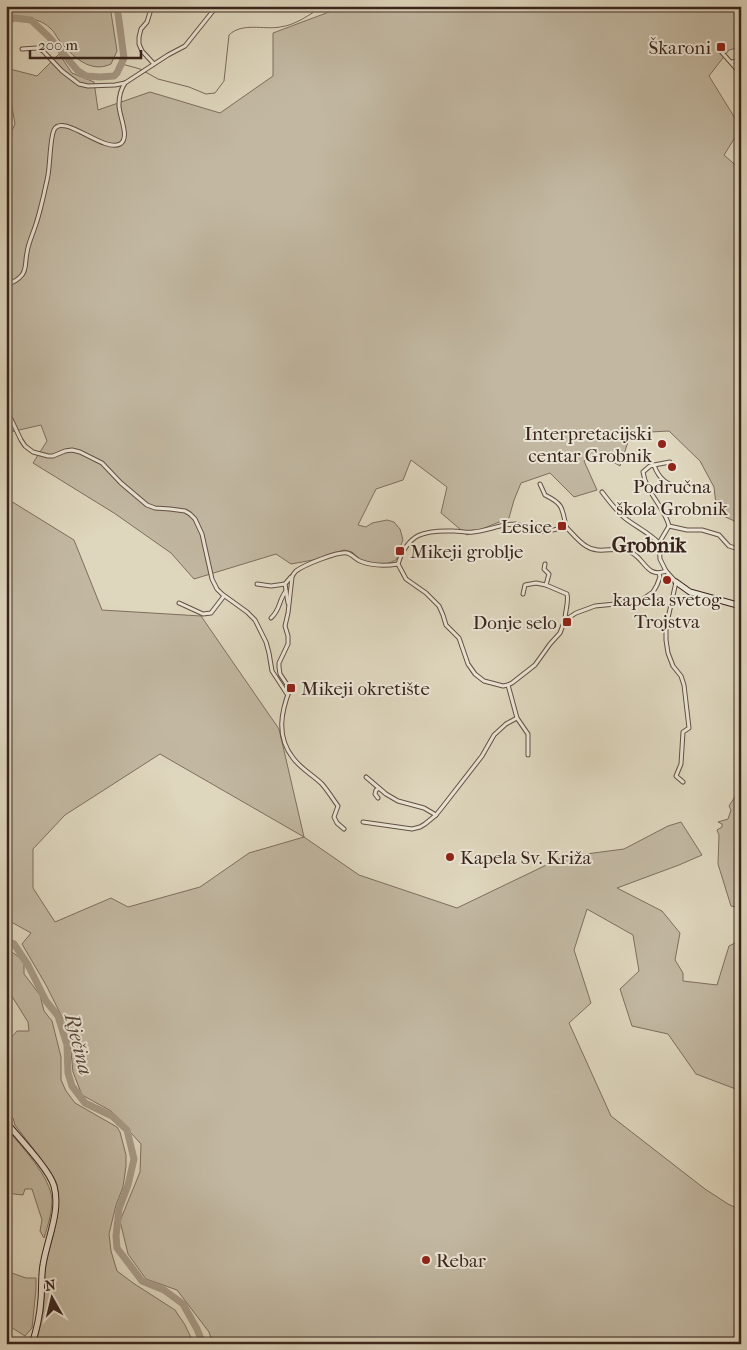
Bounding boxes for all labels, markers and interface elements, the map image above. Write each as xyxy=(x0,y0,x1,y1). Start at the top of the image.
scale bar xyxy=(30,28,141,60)
text: 200 m xyxy=(38,36,78,54)
place label: Škaroni xyxy=(649,36,711,59)
marker: Škaroni xyxy=(715,41,727,53)
place label: Interpretacijski centar Grobnik xyxy=(525,423,652,467)
marker: Interpretacijski centar Grobnik xyxy=(656,438,668,450)
marker: Područna škola Grobnik xyxy=(666,461,678,473)
place label: Područna škola Grobnik xyxy=(616,476,728,520)
place label: Lesice xyxy=(501,516,552,538)
marker: Lesice xyxy=(556,520,568,532)
district label: Grobnik xyxy=(612,533,687,557)
place label: Mikeji groblje xyxy=(410,541,523,563)
marker: Mikeji groblje xyxy=(394,545,406,557)
marker: kapela svetog Trojstva xyxy=(661,574,673,586)
place label: kapela svetog Trojstva xyxy=(613,589,722,633)
place label: Donje selo xyxy=(473,612,557,634)
marker: Donje selo xyxy=(561,616,573,628)
place label: Mikeji okretište xyxy=(301,678,430,700)
marker: Mikeji okretište xyxy=(285,682,297,694)
place label: Kapela Sv. Križa xyxy=(460,847,591,869)
marker: Kapela Sv. Križa xyxy=(444,851,456,863)
water label: Rječina xyxy=(59,1009,97,1077)
place label: Rebar xyxy=(436,1250,487,1272)
marker: Rebar xyxy=(420,1254,432,1266)
north arrow xyxy=(28,1272,78,1322)
text: N xyxy=(44,1276,57,1295)

